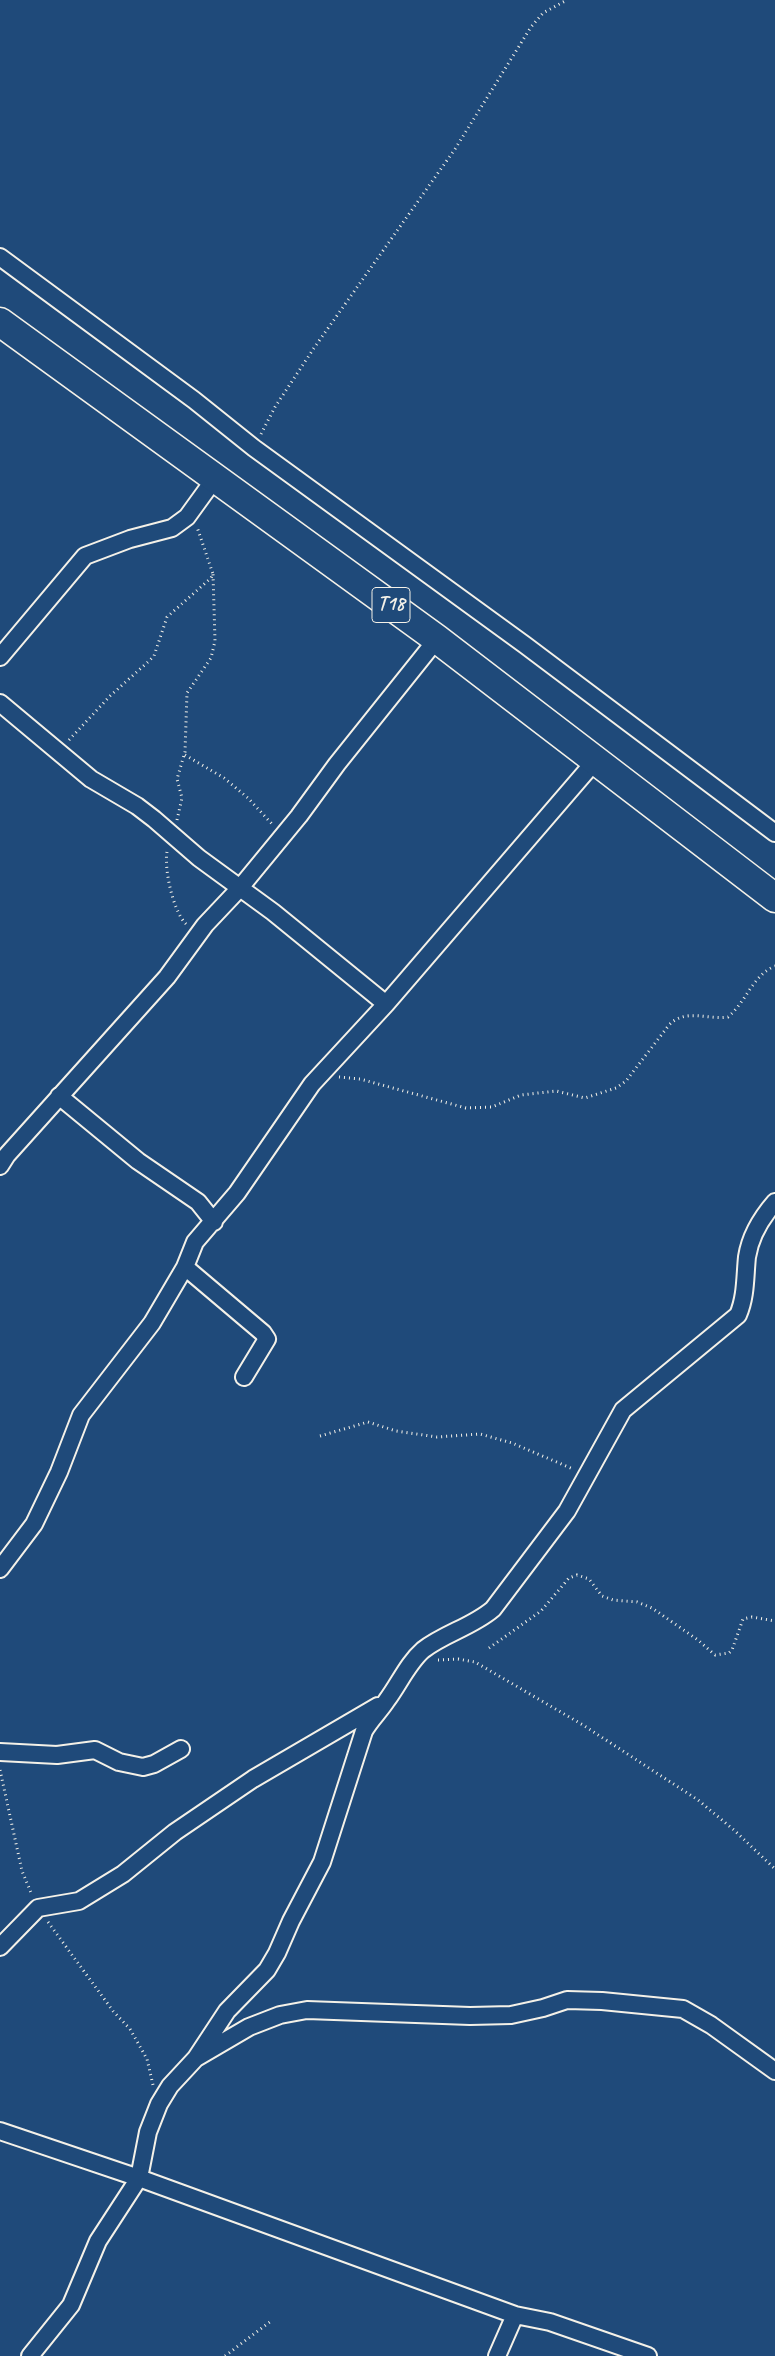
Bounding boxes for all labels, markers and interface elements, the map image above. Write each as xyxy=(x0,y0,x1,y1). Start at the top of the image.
road number: T18 xyxy=(372,588,410,622)

